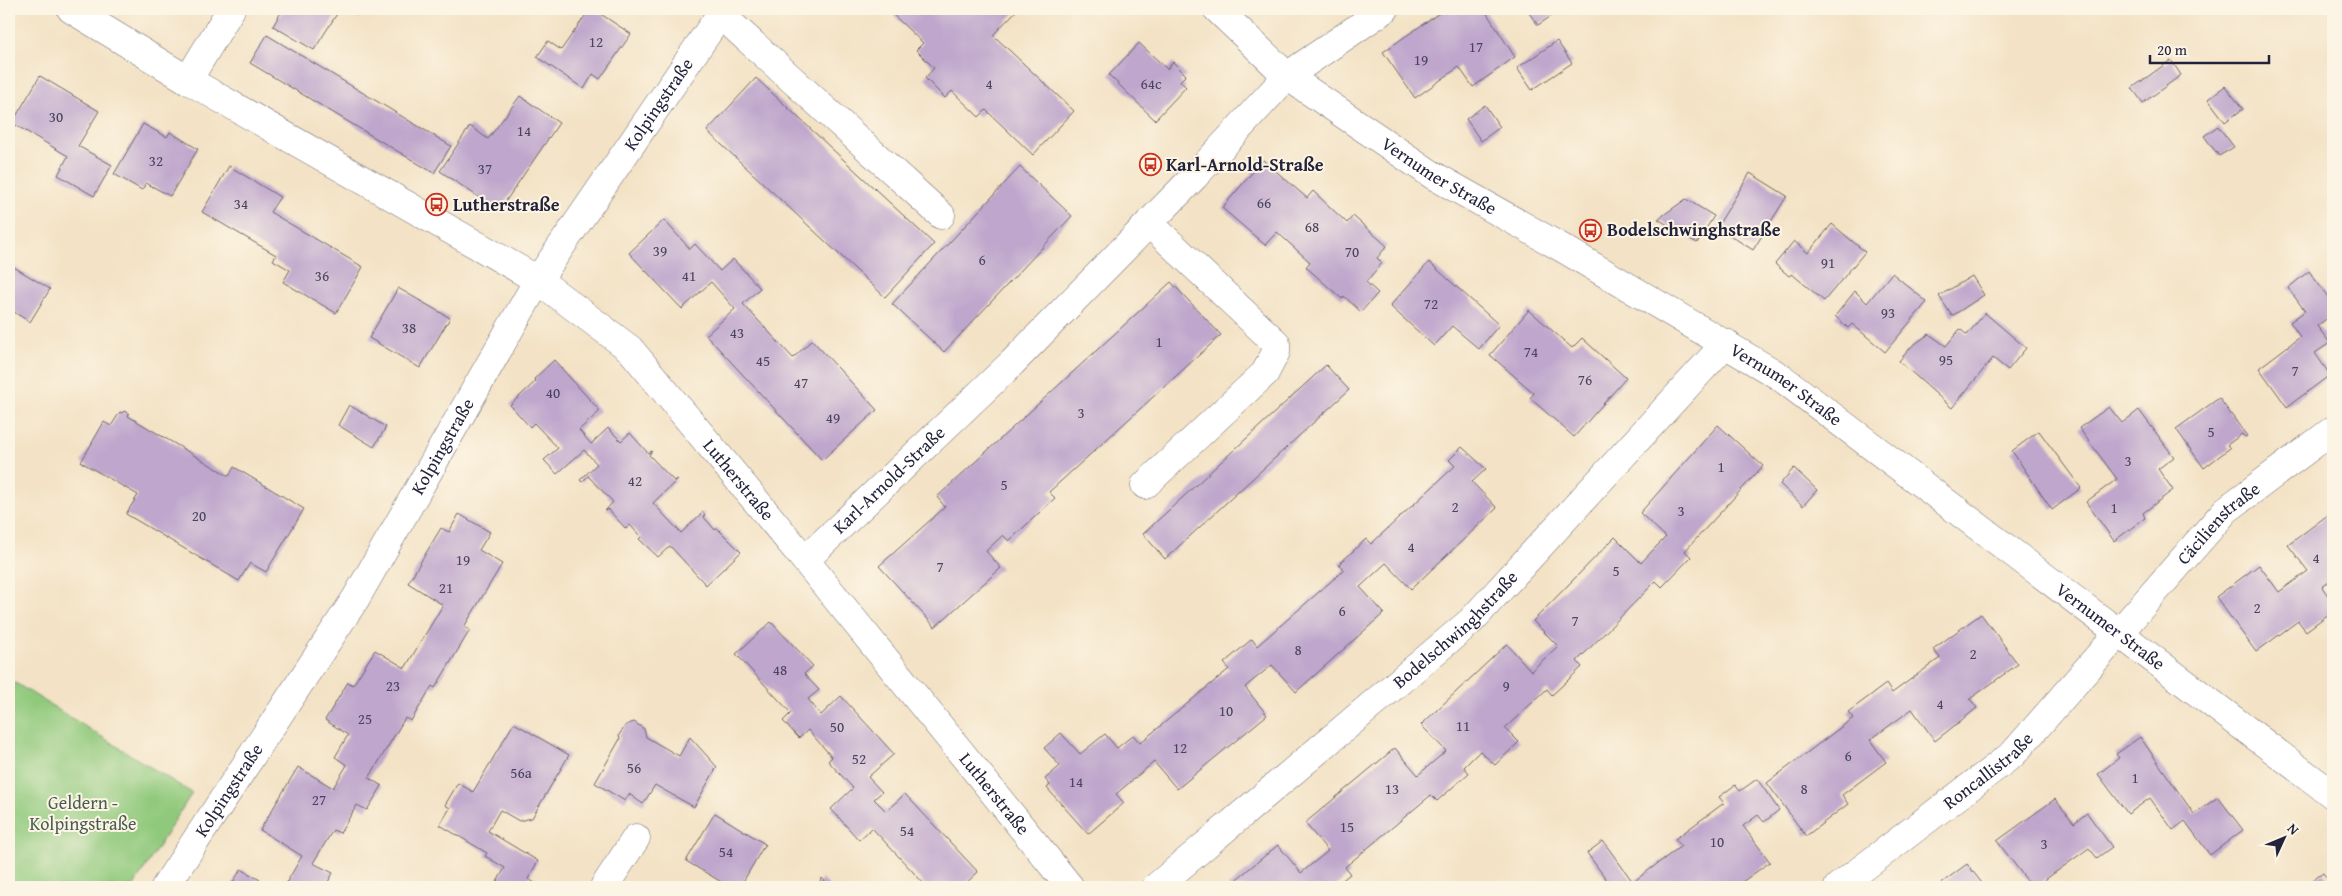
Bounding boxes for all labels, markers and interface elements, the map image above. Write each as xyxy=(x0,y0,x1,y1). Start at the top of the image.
house number: 12 xyxy=(589,31,603,52)
scale bar xyxy=(2150,32,2268,64)
house number: 17 xyxy=(1469,36,1483,57)
text: 20 m xyxy=(2157,39,2188,60)
house number: 19 xyxy=(1414,49,1428,70)
street label: Kolpingstraße xyxy=(617,52,700,156)
house number: 4 xyxy=(985,73,993,94)
house number: 64c xyxy=(1140,73,1162,94)
house number: 30 xyxy=(49,106,63,127)
house number: 14 xyxy=(517,120,531,141)
street label: Vernumer Straße xyxy=(1376,130,1502,221)
house number: 32 xyxy=(149,150,163,171)
place label: Karl-Arnold-Straße xyxy=(1166,151,1324,178)
bus stop icon: Karl-Arnold-Straße xyxy=(1138,153,1162,177)
house number: 37 xyxy=(478,158,492,179)
place label: Lutherstraße xyxy=(453,191,560,218)
house number: 66 xyxy=(1257,192,1271,213)
house number: 34 xyxy=(234,193,248,214)
bus stop icon: Lutherstraße xyxy=(425,193,449,217)
house number: 68 xyxy=(1305,216,1319,237)
place label: Bodelschwinghstraße xyxy=(1607,216,1781,243)
bus stop icon: Bodelschwinghstraße xyxy=(1579,218,1603,242)
house number: 39 xyxy=(653,240,667,261)
house number: 70 xyxy=(1345,241,1359,262)
house number: 6 xyxy=(978,249,986,270)
house number: 91 xyxy=(1821,252,1835,273)
house number: 36 xyxy=(315,265,329,286)
house number: 41 xyxy=(682,265,696,286)
house number: 72 xyxy=(1424,293,1438,314)
house number: 93 xyxy=(1881,302,1895,323)
house number: 38 xyxy=(402,317,416,338)
house number: 43 xyxy=(730,322,744,343)
house number: 1 xyxy=(1155,331,1163,352)
street label: Vernumer Straße xyxy=(1725,336,1848,432)
house number: 74 xyxy=(1524,341,1538,362)
house number: 95 xyxy=(1939,349,1953,370)
house number: 45 xyxy=(756,350,770,371)
house number: 7 xyxy=(2291,360,2299,381)
house number: 76 xyxy=(1578,369,1592,390)
house number: 47 xyxy=(794,372,808,393)
house number: 40 xyxy=(546,382,560,403)
street label: Kolpingstraße xyxy=(404,393,481,499)
house number: 3 xyxy=(1077,402,1085,423)
house number: 49 xyxy=(826,407,840,428)
street label: Karl-Arnold-Straße xyxy=(826,419,951,540)
house number: 5 xyxy=(2207,421,2215,442)
street label: Lutherstraße xyxy=(697,433,781,526)
house number: 3 xyxy=(2124,450,2132,471)
house number: 1 xyxy=(1717,456,1725,477)
house number: 42 xyxy=(628,470,642,491)
house number: 5 xyxy=(1000,474,1008,495)
street label: Cäcilienstraße xyxy=(2170,475,2265,570)
house number: 2 xyxy=(1451,496,1459,517)
house number: 1 xyxy=(2110,497,2118,518)
house number: 3 xyxy=(1677,500,1685,521)
house number: 20 xyxy=(192,505,206,526)
house number: 4 xyxy=(1407,536,1415,557)
house number: 4 xyxy=(2312,547,2320,568)
house number: 19 xyxy=(456,549,470,570)
house number: 7 xyxy=(936,556,944,577)
house number: 5 xyxy=(1612,560,1620,581)
street label: Bodelschwinghstraße xyxy=(1387,564,1524,695)
street label: Vernumer Straße xyxy=(2050,576,2171,677)
house number: 21 xyxy=(439,577,453,598)
house number: 2 xyxy=(2253,597,2261,618)
house number: 6 xyxy=(1338,600,1346,621)
house number: 7 xyxy=(1571,610,1579,631)
house number: 8 xyxy=(1294,639,1302,660)
house number: 2 xyxy=(1969,643,1977,664)
house number: 48 xyxy=(773,659,787,680)
house number: 23 xyxy=(386,675,400,696)
house number: 9 xyxy=(1502,675,1510,696)
house number: 4 xyxy=(1936,693,1944,714)
house number: 10 xyxy=(1219,700,1233,721)
house number: 25 xyxy=(358,708,372,729)
house number: 11 xyxy=(1456,715,1470,736)
house number: 50 xyxy=(830,716,844,737)
street label: Roncallistraße xyxy=(1937,726,2039,816)
house number: 12 xyxy=(1173,737,1187,758)
street label: Kolpingstraße xyxy=(188,738,269,842)
house number: 6 xyxy=(1844,745,1852,766)
street label: Lutherstraße xyxy=(953,746,1037,840)
house number: 52 xyxy=(852,748,866,769)
house number: 56 xyxy=(627,757,641,778)
house number: 56a xyxy=(510,762,532,783)
house number: 1 xyxy=(2131,767,2139,788)
house number: 14 xyxy=(1069,771,1083,792)
house number: 13 xyxy=(1385,778,1399,799)
house number: 8 xyxy=(1800,778,1808,799)
park label: Geldern - Kolpingstraße xyxy=(30,789,136,837)
house number: 27 xyxy=(312,789,326,810)
north arrow xyxy=(2260,814,2310,864)
house number: 15 xyxy=(1340,816,1354,837)
text: N xyxy=(2283,819,2304,840)
house number: 54 xyxy=(900,820,914,841)
house number: 10 xyxy=(1710,831,1724,852)
house number: 3 xyxy=(2040,833,2048,854)
house number: 54 xyxy=(719,841,733,862)

